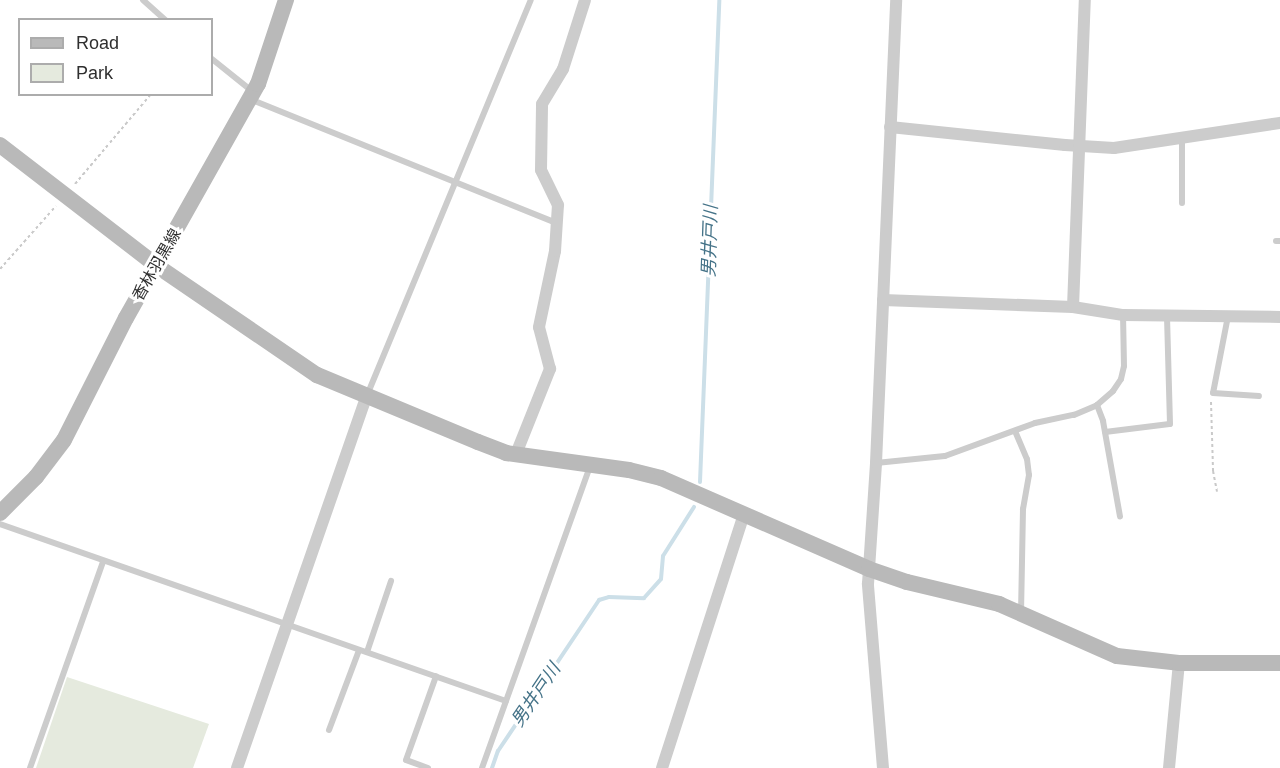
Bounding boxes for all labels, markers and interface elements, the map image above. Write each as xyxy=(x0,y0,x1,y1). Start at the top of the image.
legend xyxy=(18,18,213,96)
text: Road xyxy=(76,33,119,53)
text: Park xyxy=(76,63,113,83)
water label: 男井戸川 xyxy=(698,205,722,277)
street label: 香林羽黒線 xyxy=(129,226,185,304)
water label: 男井戸川 xyxy=(507,659,565,731)

